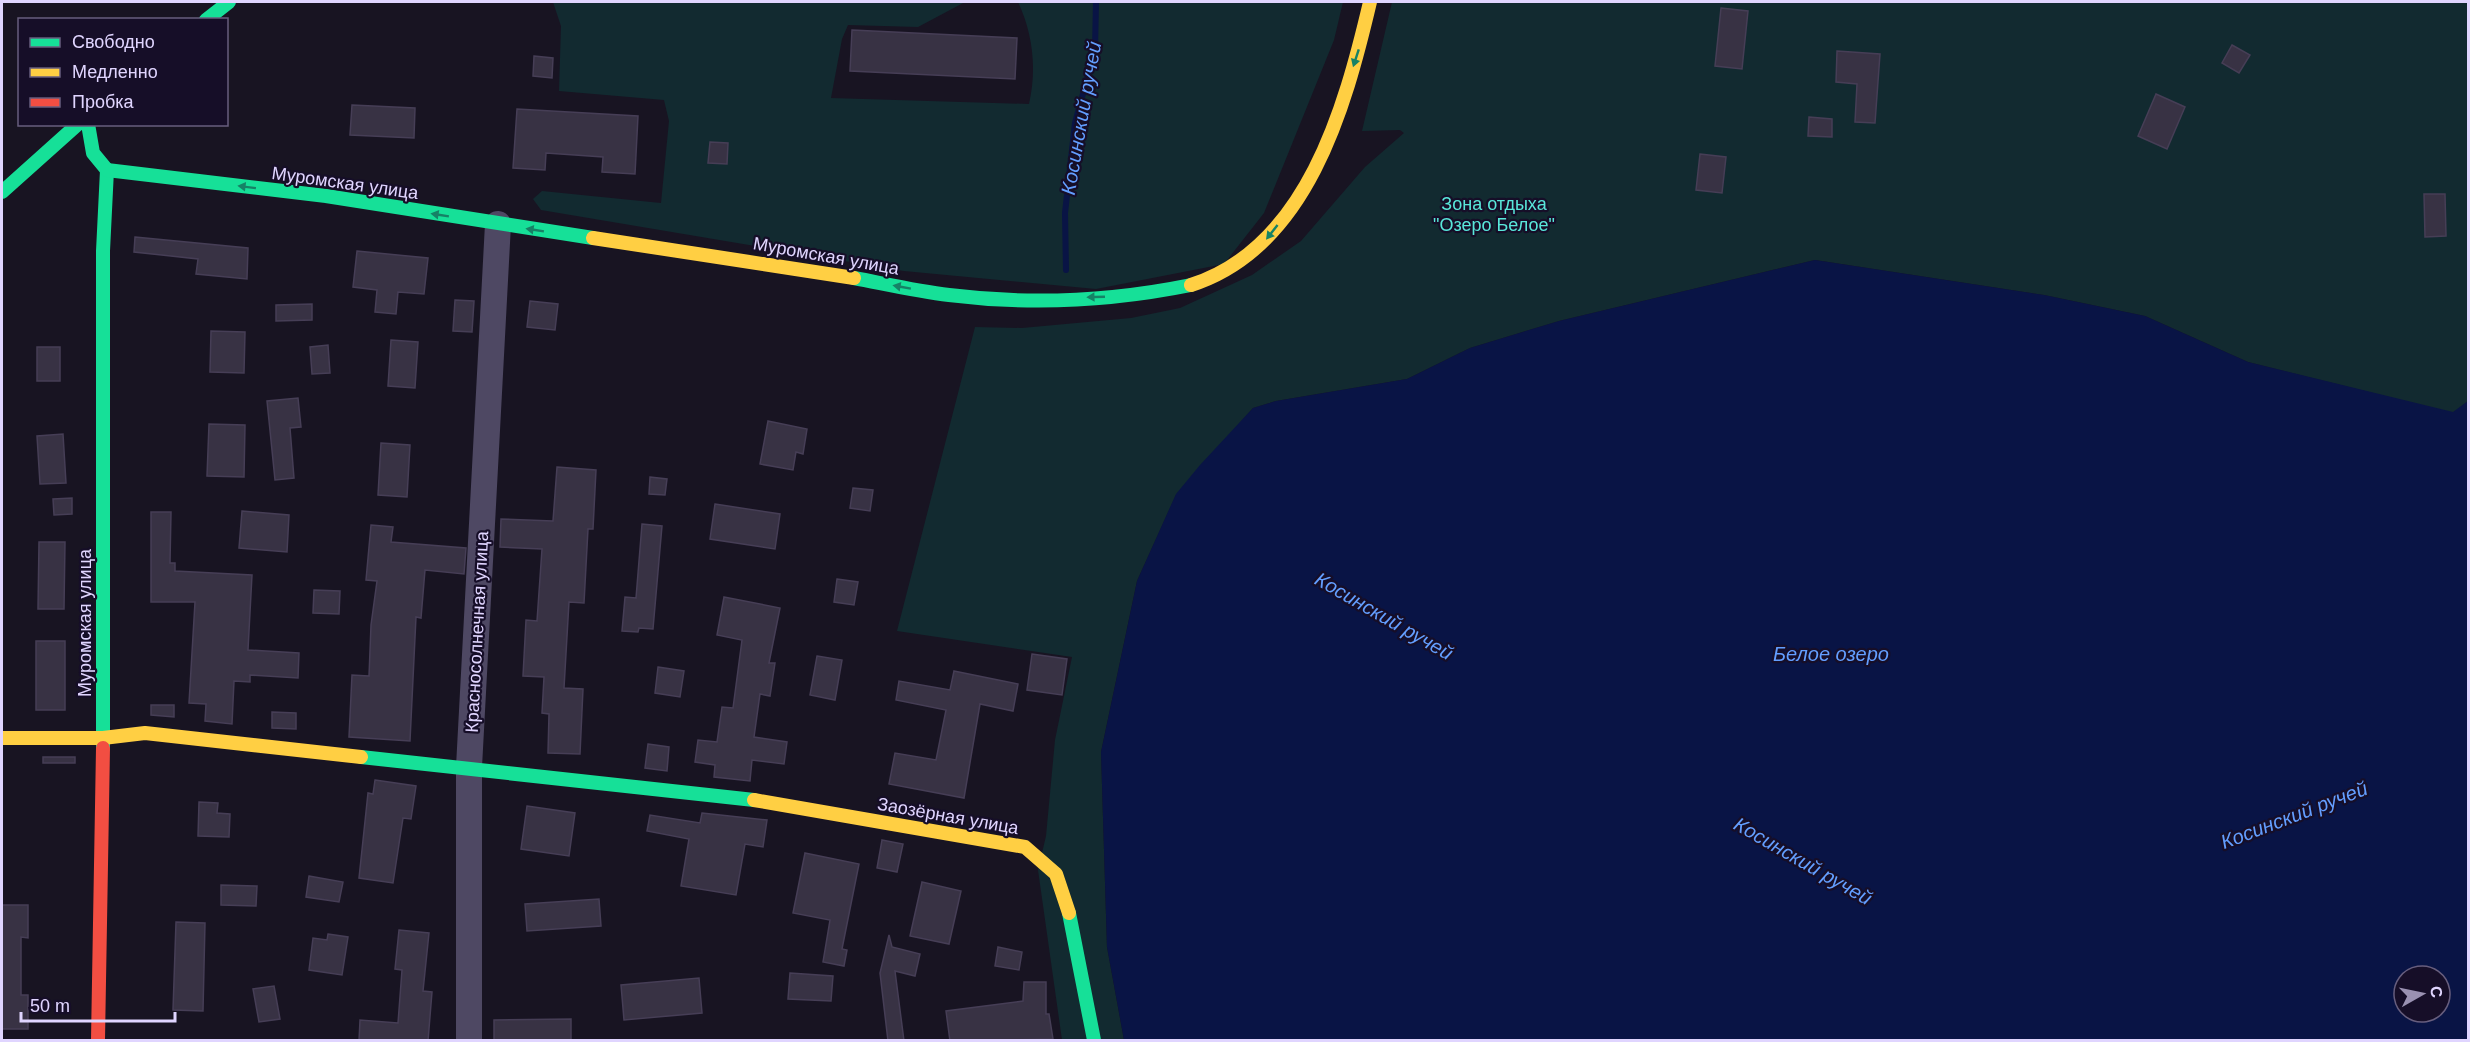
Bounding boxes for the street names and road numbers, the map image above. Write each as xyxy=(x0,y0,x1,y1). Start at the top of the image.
street label: Муромская улица xyxy=(270,163,421,203)
street label: Муромская улица xyxy=(751,233,902,279)
street label: Красносолнечная улица xyxy=(462,530,492,733)
street label: Муромская улица xyxy=(75,548,95,697)
street label: Заозёрная улица xyxy=(876,794,1021,838)

